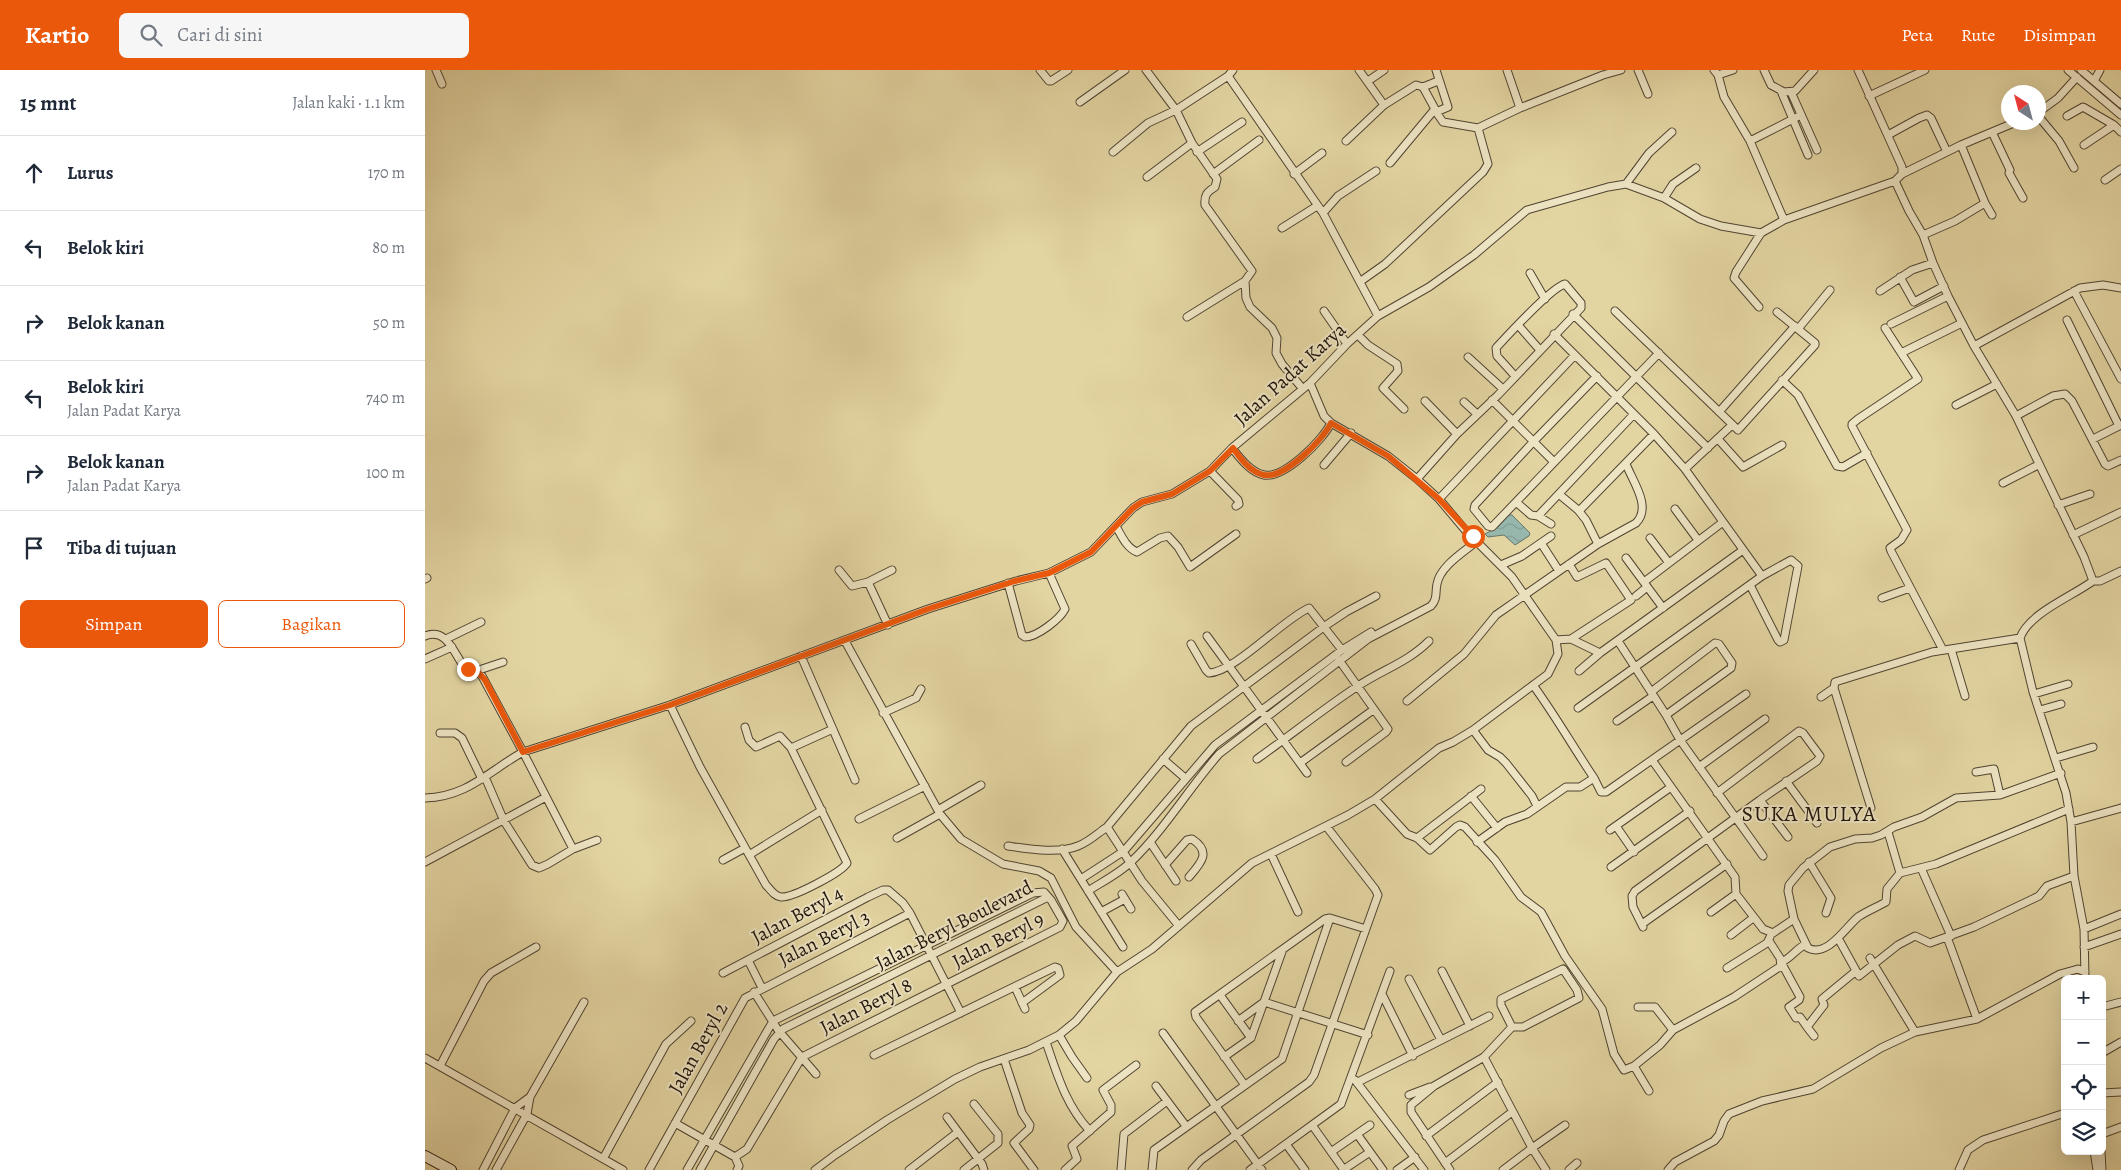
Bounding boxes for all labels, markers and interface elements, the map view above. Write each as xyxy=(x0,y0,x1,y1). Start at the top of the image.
search box xyxy=(119,13,469,58)
text: Kartio xyxy=(25,19,89,51)
icon: search xyxy=(137,21,165,49)
text: Cari di sini xyxy=(177,22,263,48)
text: Peta xyxy=(1902,23,1933,47)
text: Rute xyxy=(1961,23,1995,47)
text: Disimpan xyxy=(2023,23,2096,47)
north arrow xyxy=(2001,85,2046,130)
text: 15 mnt xyxy=(20,89,77,117)
text: Jalan kaki · 1.1 km xyxy=(292,92,405,114)
icon: ahead xyxy=(20,159,48,187)
text: Lurus xyxy=(67,160,113,186)
text: 170 m xyxy=(368,162,405,184)
icon: left xyxy=(20,234,48,262)
text: Belok kiri xyxy=(67,235,144,261)
text: 80 m xyxy=(372,237,405,259)
icon: right xyxy=(20,309,48,337)
text: Belok kanan xyxy=(67,310,165,336)
text: 50 m xyxy=(373,312,405,334)
street label: Jalan Padat Karya xyxy=(1228,316,1352,432)
text: Belok kiri xyxy=(67,374,144,400)
icon: left xyxy=(20,384,48,412)
text: 740 m xyxy=(366,387,405,409)
text: Jalan Padat Karya xyxy=(67,400,181,422)
text: Belok kanan xyxy=(67,449,165,475)
icon: right xyxy=(20,459,48,487)
text: 100 m xyxy=(366,462,405,484)
text: Jalan Padat Karya xyxy=(67,475,181,497)
route start xyxy=(1462,525,1485,548)
icon: arrive xyxy=(20,534,48,562)
text: Tiba di tujuan xyxy=(67,535,176,561)
button: Simpan xyxy=(20,600,208,648)
button: Bagikan xyxy=(218,600,405,648)
route end xyxy=(457,658,480,681)
district label: SUKA MULYA xyxy=(1741,799,1877,829)
street label: Jalan Beryl Boulevard xyxy=(871,874,1038,976)
street label: Jalan Beryl 4 xyxy=(747,880,847,950)
street label: Jalan Beryl 3 xyxy=(774,903,874,973)
street label: Jalan Beryl 9 xyxy=(947,905,1049,975)
street label: Jalan Beryl 8 xyxy=(815,971,917,1041)
map controls xyxy=(2061,975,2106,1155)
button: + xyxy=(2061,975,2106,1020)
street label: Jalan Beryl 2 xyxy=(662,997,734,1098)
button: − xyxy=(2061,1020,2106,1065)
button: locate xyxy=(2061,1065,2106,1110)
button: layers xyxy=(2061,1110,2106,1155)

